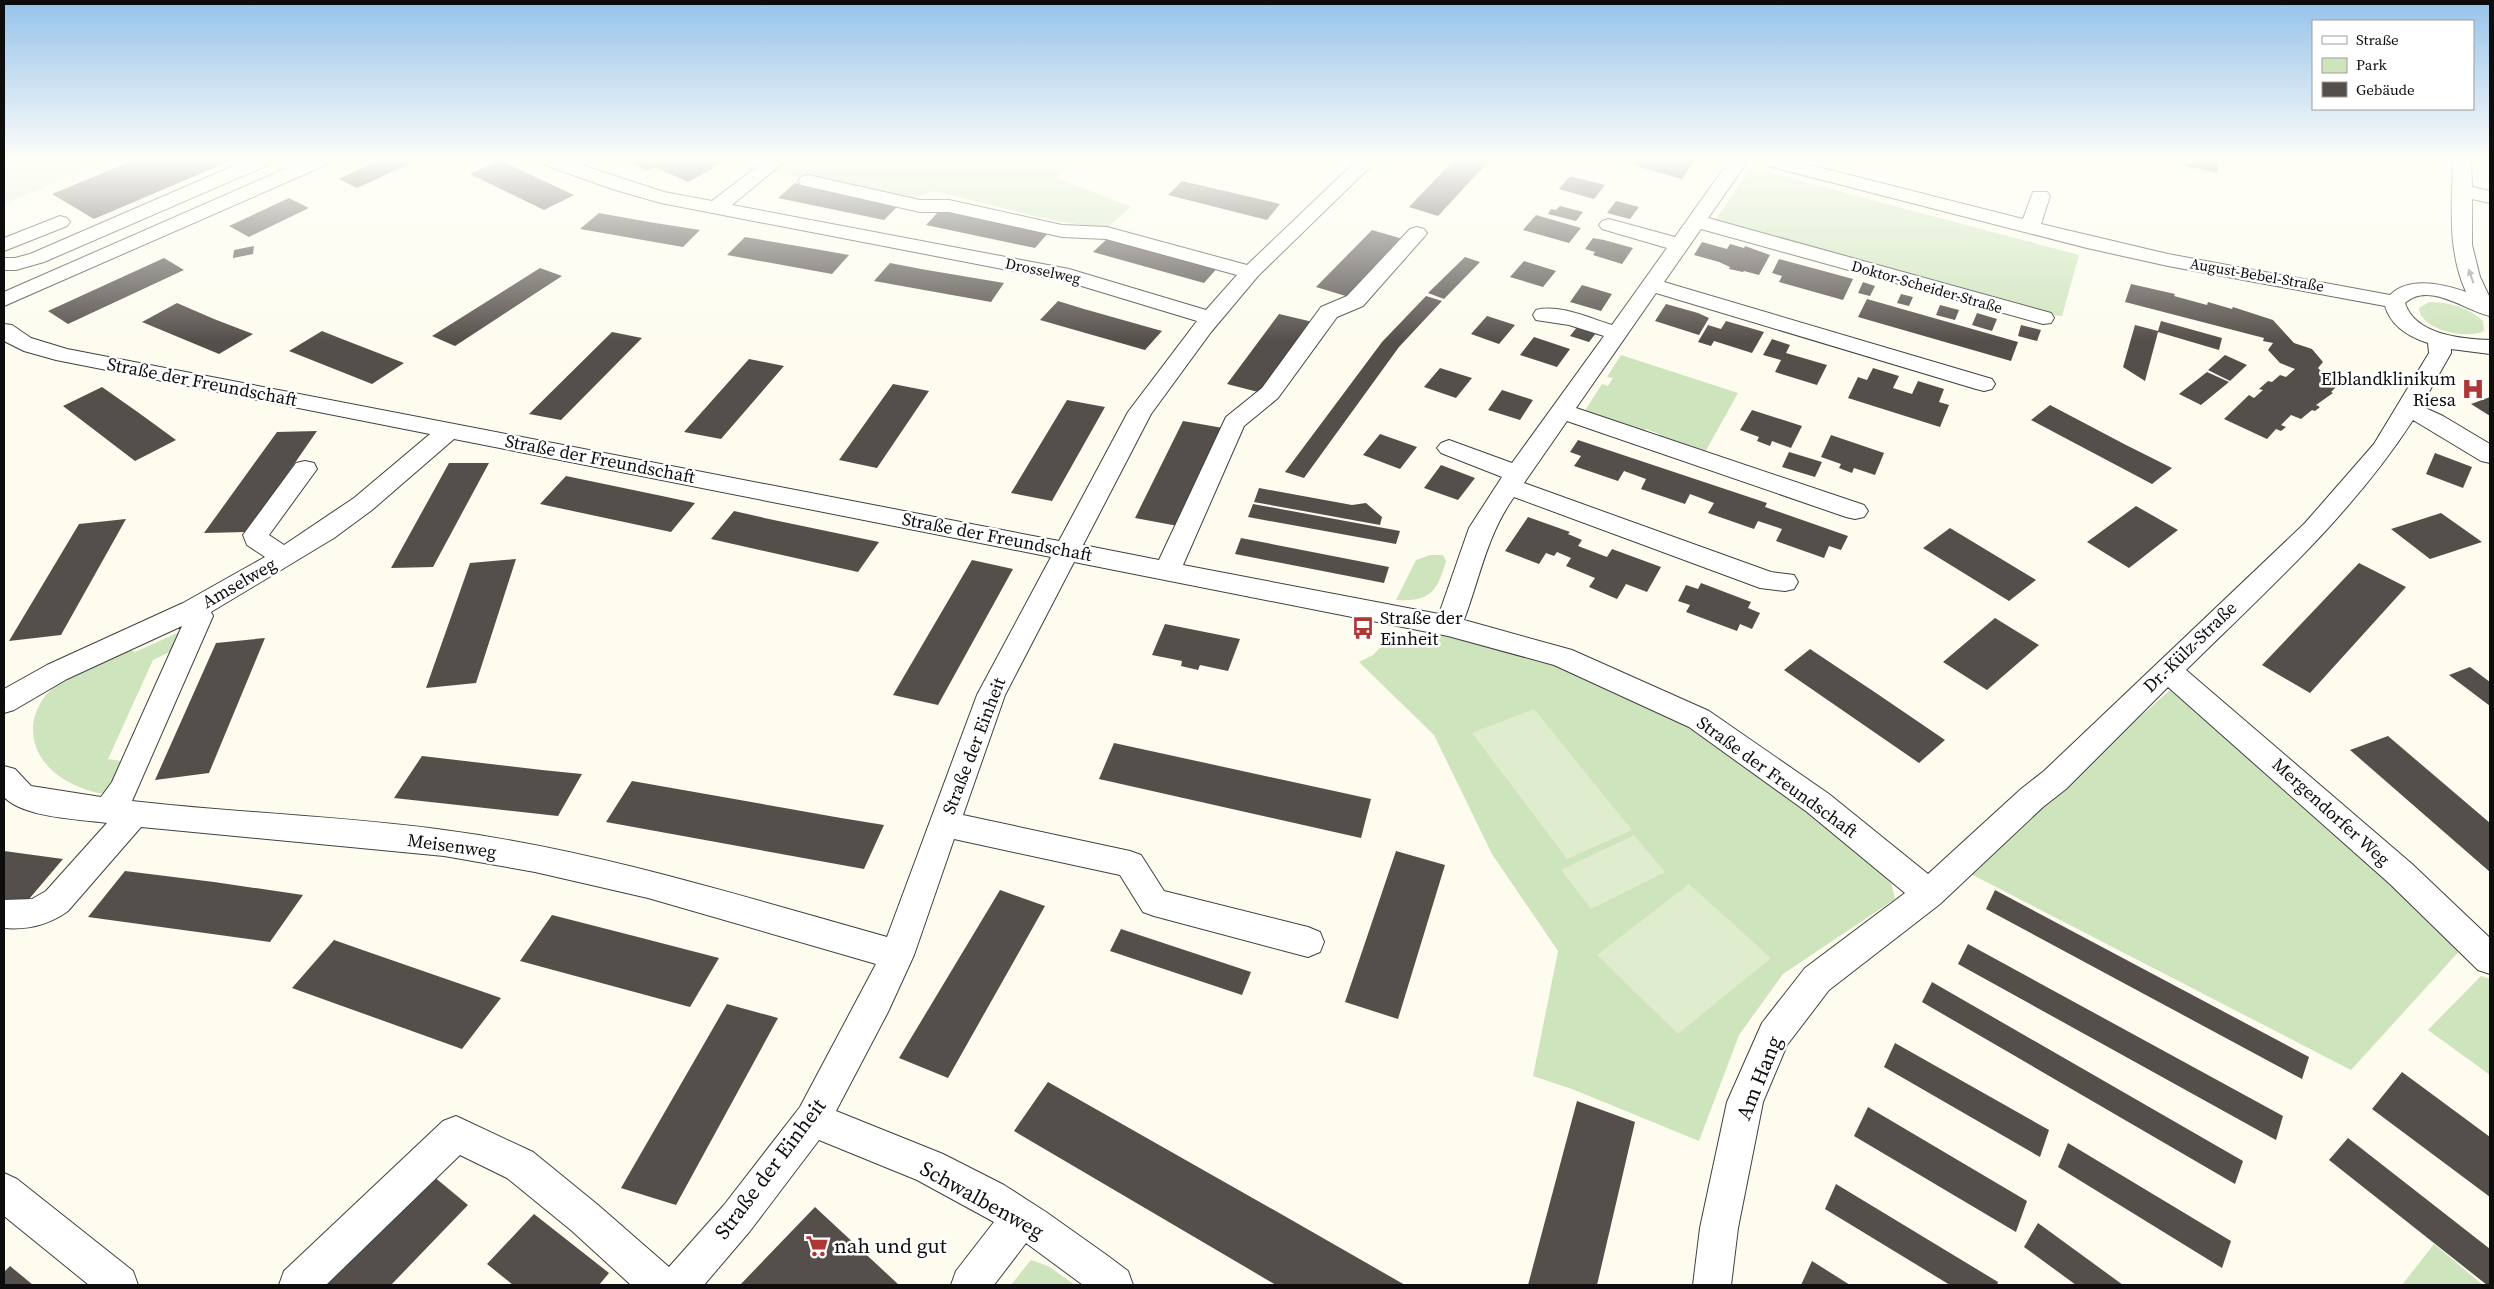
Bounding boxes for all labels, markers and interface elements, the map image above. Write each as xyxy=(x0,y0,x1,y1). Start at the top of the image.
legend xyxy=(2312,20,2474,110)
text: Straße xyxy=(2356,29,2399,50)
text: Park xyxy=(2356,54,2388,75)
text: Gebäude xyxy=(2356,79,2415,100)
street label: Drosselweg xyxy=(1003,252,1083,289)
street label: August-Bebel-Straße xyxy=(2188,252,2326,297)
street label: Doktor-Scheider-Straße xyxy=(1849,255,2005,318)
one-way arrow xyxy=(2466,268,2474,283)
street label: Straße der Freundschaft xyxy=(105,351,300,412)
place label: Elblandklinikum Riesa xyxy=(2321,366,2457,412)
hospital icon: Elblandklinikum Riesa xyxy=(2460,376,2486,402)
street label: Straße der Freundschaft xyxy=(503,428,698,489)
street label: Straße der Freundschaft xyxy=(900,506,1095,567)
street label: Amselweg xyxy=(197,551,281,614)
street label: Dr.-Külz-Straße xyxy=(2137,595,2242,698)
place label: Straße der Einheit xyxy=(1380,605,1463,651)
bus stop icon: Straße der Einheit xyxy=(1350,615,1376,641)
street label: Straße der Einheit xyxy=(936,674,1011,818)
street label: Straße der Freundschaft xyxy=(1692,710,1863,844)
street label: Mergendorfer Weg xyxy=(2267,752,2396,871)
street label: Meisenweg xyxy=(406,827,498,864)
street label: Am Hang xyxy=(1729,1031,1789,1124)
street label: Straße der Einheit xyxy=(707,1092,832,1245)
street label: Schwalbenweg xyxy=(915,1154,1050,1246)
place label: nah und gut xyxy=(834,1231,947,1260)
supermarket icon: nah und gut xyxy=(804,1233,830,1259)

